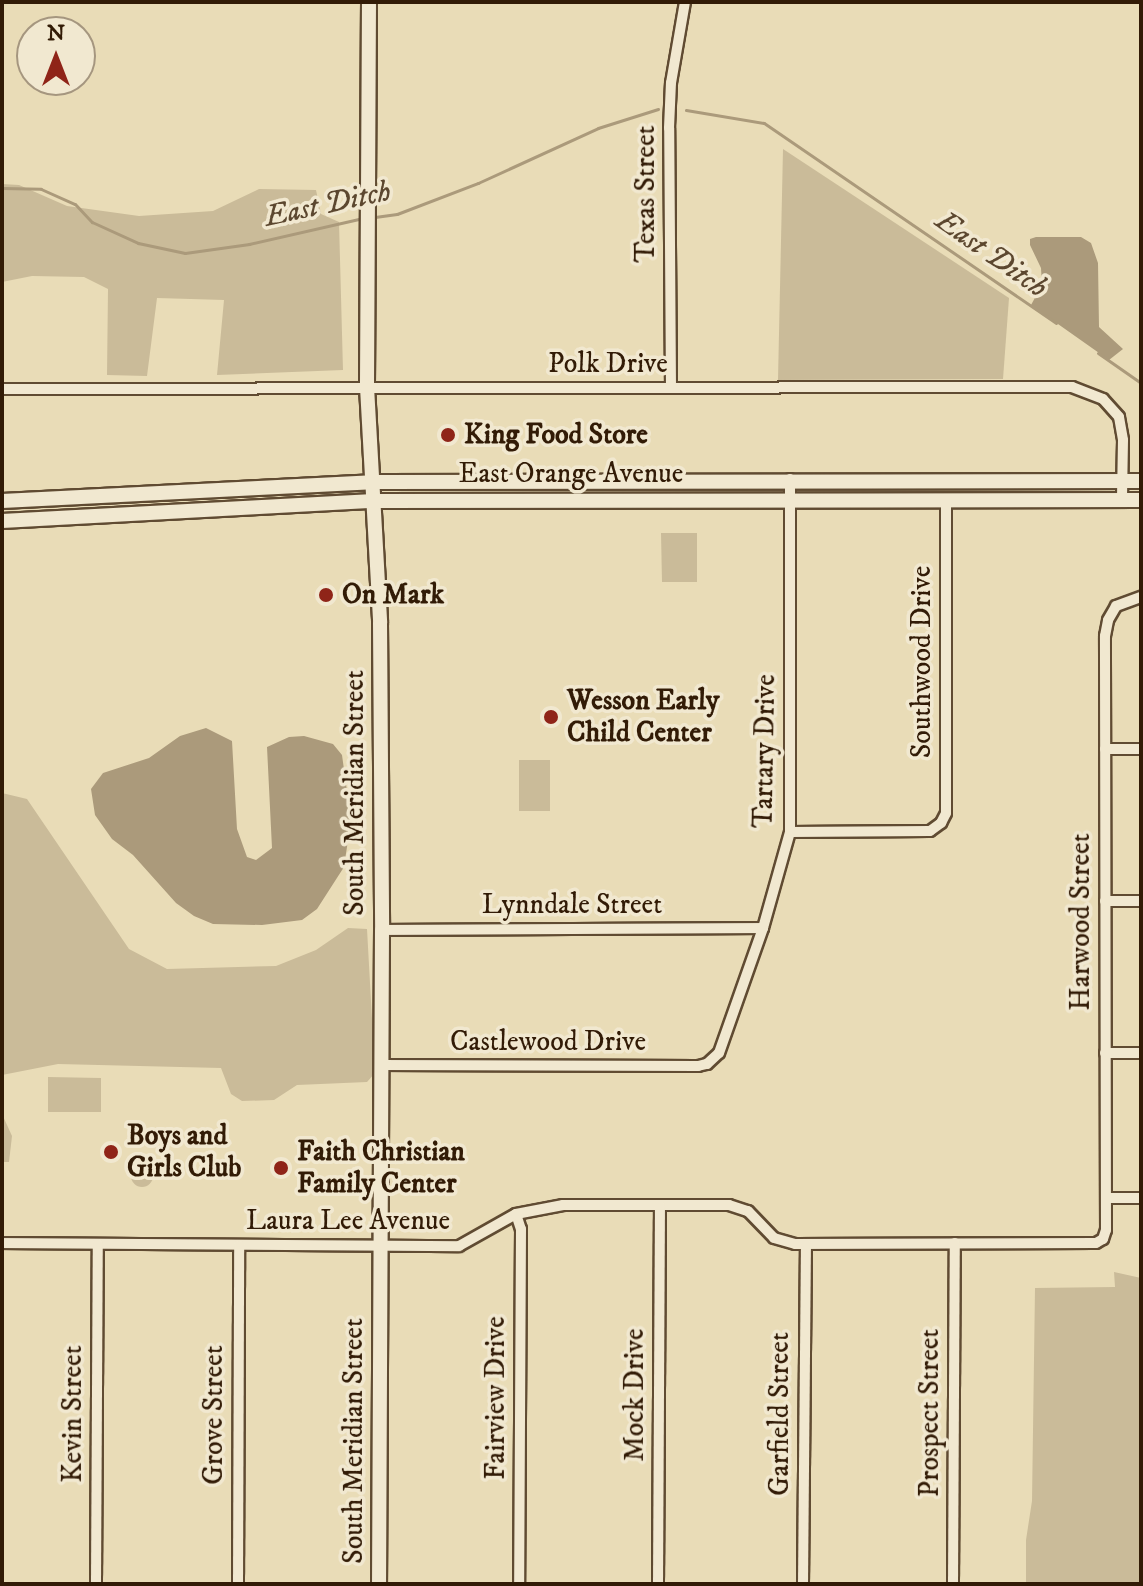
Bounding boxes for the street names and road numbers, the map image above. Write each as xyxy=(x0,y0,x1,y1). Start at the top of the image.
street label: Texas Street xyxy=(629,125,663,263)
street label: Polk Drive xyxy=(548,347,668,381)
street label: East Orange Avenue xyxy=(459,457,683,491)
street label: Southwood Drive xyxy=(905,566,939,758)
street label: South Meridian Street xyxy=(338,670,372,916)
street label: Tartary Drive xyxy=(747,674,783,828)
street label: Harwood Street xyxy=(1064,833,1098,1011)
street label: Lynndale Street xyxy=(482,888,662,922)
street label: Castlewood Drive xyxy=(450,1025,646,1059)
street label: Laura Lee Avenue xyxy=(246,1204,450,1238)
street label: Fairview Drive xyxy=(479,1316,513,1480)
street label: South Meridian Street xyxy=(337,1318,371,1564)
street label: Mock Drive xyxy=(618,1328,652,1462)
street label: Prospect Street xyxy=(913,1329,947,1497)
street label: Garfield Street xyxy=(763,1332,797,1496)
street label: Kevin Street xyxy=(56,1345,90,1483)
street label: Grove Street xyxy=(197,1345,231,1485)

